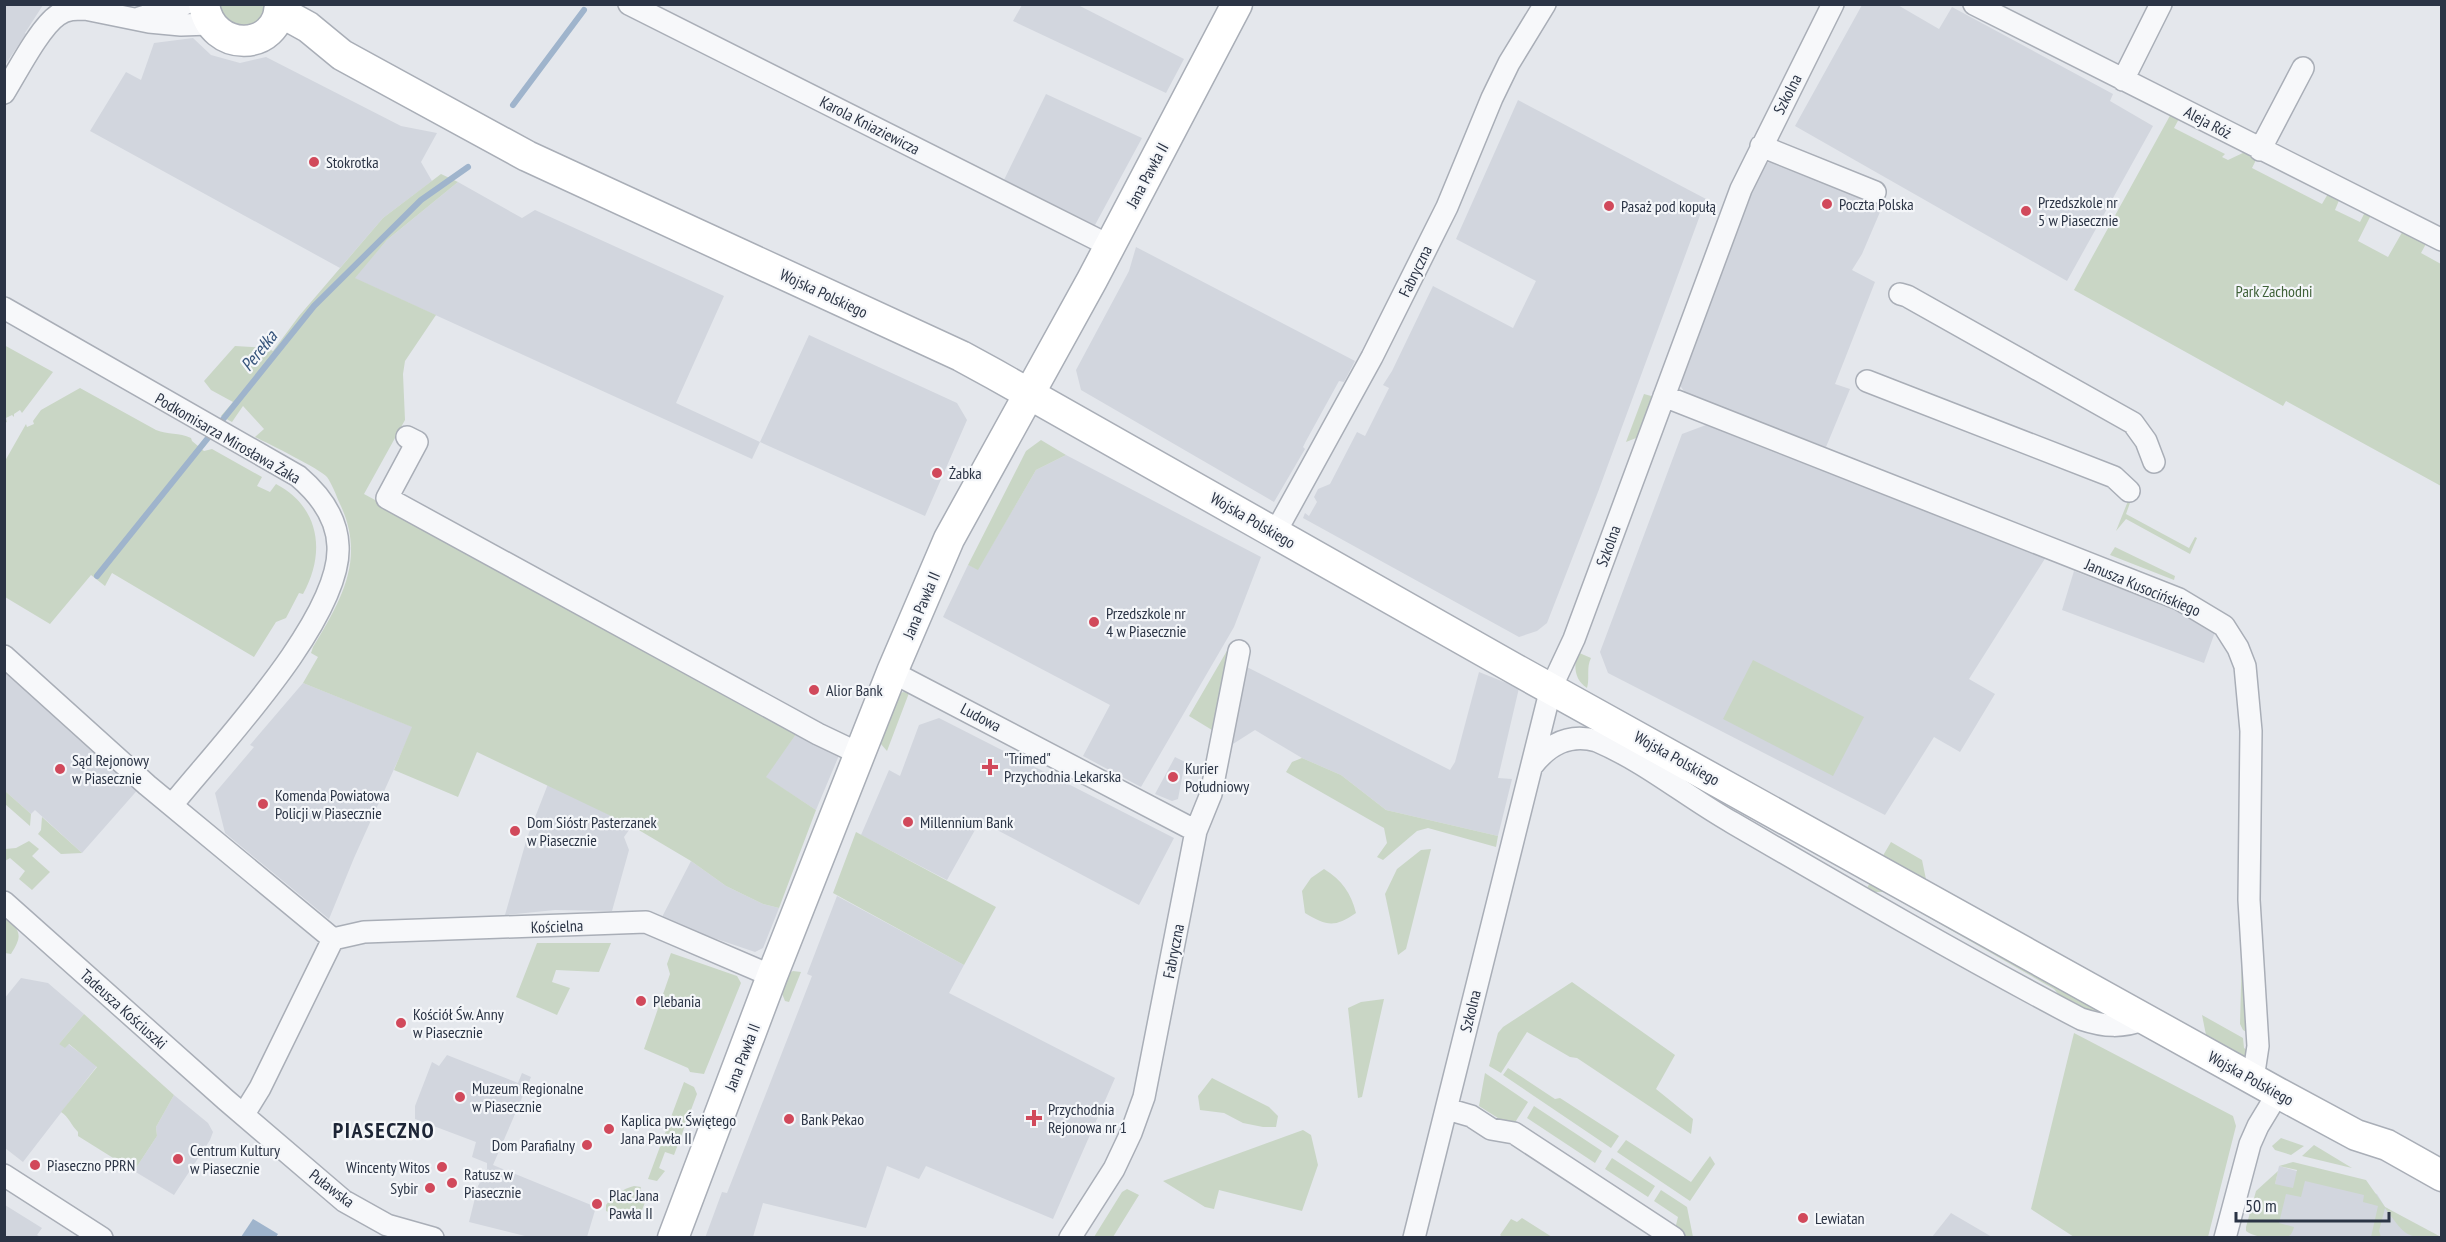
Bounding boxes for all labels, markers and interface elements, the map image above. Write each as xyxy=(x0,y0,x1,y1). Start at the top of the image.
street label: Szkolna xyxy=(1768,70,1806,118)
street label: Karola Kniaziewicza xyxy=(817,91,923,159)
street label: Aleja Róż xyxy=(2181,101,2235,143)
street label: Jana Pawła II xyxy=(1121,139,1172,212)
place label: Stokrotka xyxy=(326,152,379,172)
marker: Stokrotka xyxy=(307,155,321,169)
place label: Przedszkole nr 5 w Piasecznie xyxy=(2038,192,2118,230)
place label: Poczta Polska xyxy=(1839,194,1914,214)
place label: Pasaż pod kopułą xyxy=(1621,196,1716,216)
marker: Poczta Polska xyxy=(1820,197,1834,211)
marker: Pasaż pod kopułą xyxy=(1602,199,1616,213)
marker: Przedszkole nr 5 w Piasecznie xyxy=(2019,204,2033,218)
street label: Fabryczna xyxy=(1394,242,1436,300)
street label: Wojska Polskiego xyxy=(777,264,871,322)
park label: Park Zachodni xyxy=(2236,281,2312,301)
water label: Perełka xyxy=(235,325,282,376)
street label: Podkomisarza Mirosława Żaka xyxy=(152,388,304,488)
place label: Żabka xyxy=(949,463,982,483)
marker: Żabka xyxy=(930,466,944,480)
street label: Wojska Polskiego xyxy=(1207,488,1299,552)
street label: Szkolna xyxy=(1591,523,1625,569)
street label: Janusza Kusocińskiego xyxy=(2081,553,2204,620)
street label: Jana Pawła II xyxy=(898,569,944,642)
place label: Przedszkole nr 4 w Piasecznie xyxy=(1106,603,1186,641)
marker: Przedszkole nr 4 w Piasecznie xyxy=(1087,615,1101,629)
place label: Alior Bank xyxy=(826,680,883,700)
marker: Alior Bank xyxy=(807,683,821,697)
street label: Ludowa xyxy=(957,698,1005,736)
street label: Wojska Polskiego xyxy=(1631,726,1723,790)
place label: "Trimed" Przychodnia Lekarska xyxy=(1004,748,1121,786)
place label: Sąd Rejonowy w Piasecznie xyxy=(72,750,149,788)
marker: "Trimed" Przychodnia Lekarska xyxy=(981,758,999,776)
place label: Kurier Południowy xyxy=(1185,758,1249,796)
marker: Sąd Rejonowy w Piasecznie xyxy=(53,762,67,776)
marker: Kurier Południowy xyxy=(1166,770,1180,784)
place label: Komenda Powiatowa Policji w Piasecznie xyxy=(275,785,390,823)
marker: Komenda Powiatowa Policji w Piasecznie xyxy=(256,797,270,811)
place label: Dom Sióstr Pasterzanek w Piasecznie xyxy=(527,812,658,850)
place label: Millennium Bank xyxy=(920,812,1014,832)
marker: Millennium Bank xyxy=(901,815,915,829)
marker: Dom Sióstr Pasterzanek w Piasecznie xyxy=(508,824,522,838)
street label: Kościelna xyxy=(530,915,584,937)
street label: Fabryczna xyxy=(1158,922,1188,980)
street label: Tadeusza Kościuszki xyxy=(76,965,172,1053)
street label: Szkolna xyxy=(1455,988,1485,1034)
place label: Plebania xyxy=(653,991,701,1011)
marker: Plebania xyxy=(634,994,648,1008)
place label: Kościół Św. Anny w Piasecznie xyxy=(413,1004,504,1042)
marker: Kościół Św. Anny w Piasecznie xyxy=(394,1016,408,1030)
street label: Jana Pawła II xyxy=(720,1020,764,1095)
street label: Wojska Polskiego xyxy=(2205,1046,2297,1110)
place label: Muzeum Regionalne w Piasecznie xyxy=(472,1078,584,1116)
marker: Muzeum Regionalne w Piasecznie xyxy=(453,1090,467,1104)
place label: Przychodnia Rejonowa nr 1 xyxy=(1048,1099,1127,1137)
place label: Bank Pekao xyxy=(801,1109,864,1129)
marker: Przychodnia Rejonowa nr 1 xyxy=(1025,1109,1043,1127)
place label: Kaplica pw. Świętego Jana Pawła II xyxy=(620,1110,736,1148)
marker: Bank Pekao xyxy=(782,1112,796,1126)
district label: PIASECZNO xyxy=(333,1116,435,1144)
marker: Kaplica pw. Świętego Jana Pawła II xyxy=(602,1122,616,1136)
place label: Dom Parafialny xyxy=(492,1135,575,1155)
marker: Dom Parafialny xyxy=(580,1138,594,1152)
place label: Centrum Kultury w Piasecznie xyxy=(190,1140,280,1178)
marker: Centrum Kultury w Piasecznie xyxy=(171,1152,185,1166)
place label: Piaseczno PPRN xyxy=(47,1155,135,1175)
place label: Wincenty Witos xyxy=(346,1157,430,1177)
marker: Piaseczno PPRN xyxy=(28,1158,42,1172)
marker: Wincenty Witos xyxy=(435,1160,449,1174)
place label: Ratusz w Piasecznie xyxy=(464,1164,521,1202)
street label: Puławska xyxy=(305,1165,359,1211)
marker: Ratusz w Piasecznie xyxy=(445,1176,459,1190)
place label: Sybir xyxy=(390,1178,419,1198)
marker: Sybir xyxy=(423,1181,437,1195)
place label: Plac Jana Pawła II xyxy=(609,1185,659,1223)
scale bar xyxy=(2236,1185,2389,1223)
text: 50 m xyxy=(2245,1194,2277,1217)
marker: Plac Jana Pawła II xyxy=(590,1197,604,1211)
place label: Lewiatan xyxy=(1815,1208,1865,1228)
marker: Lewiatan xyxy=(1796,1211,1810,1225)

